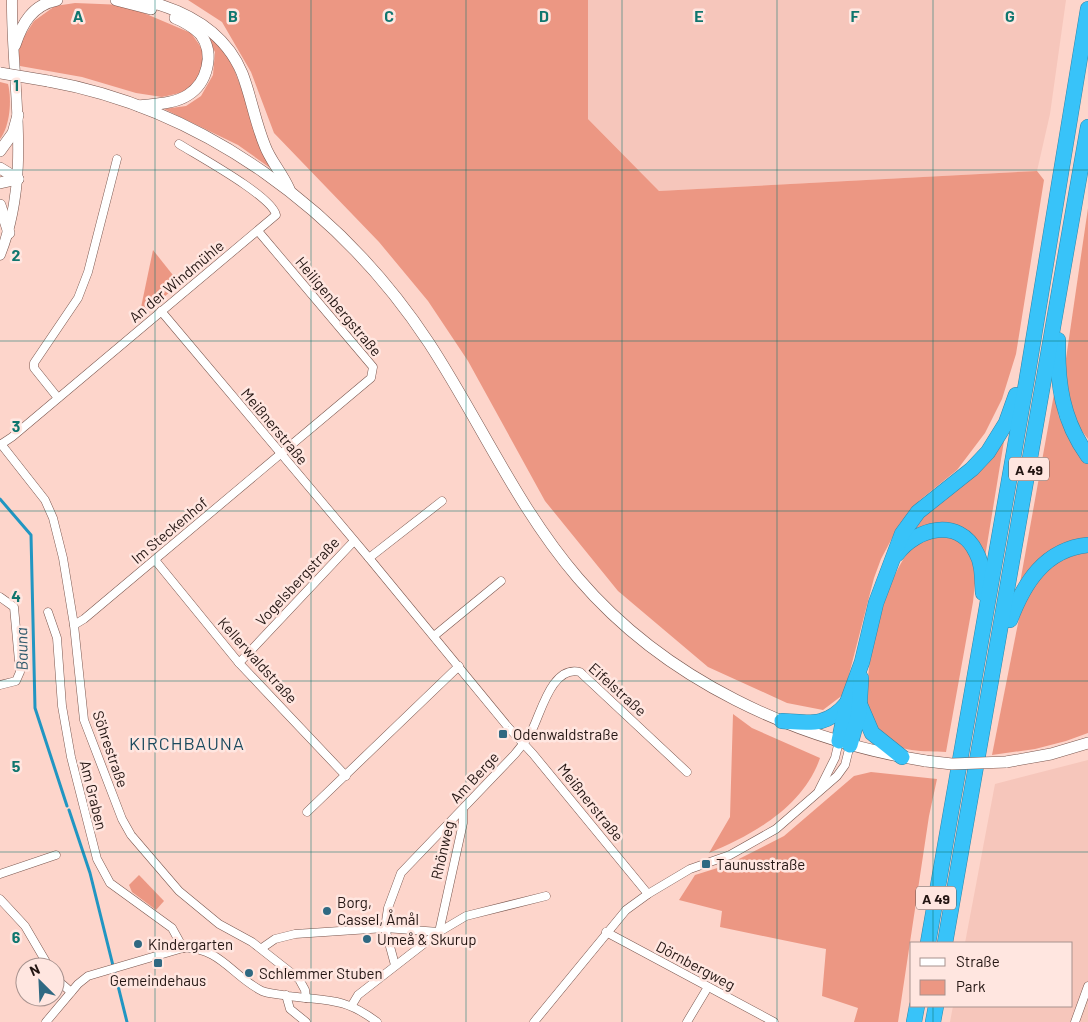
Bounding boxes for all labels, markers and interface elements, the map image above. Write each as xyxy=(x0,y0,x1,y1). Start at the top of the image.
text: A xyxy=(73,6,84,25)
text: B xyxy=(228,6,238,25)
text: C xyxy=(384,6,394,25)
text: D xyxy=(539,6,549,25)
text: E xyxy=(694,6,704,25)
text: F xyxy=(851,6,860,25)
text: G xyxy=(1005,6,1015,25)
text: 1 xyxy=(13,75,19,94)
street label: An der Windmühle xyxy=(125,236,227,326)
text: 2 xyxy=(12,245,21,264)
street label: Heiligenbergstraße xyxy=(292,253,386,359)
street label: Meißnerstraße xyxy=(238,384,312,468)
text: 3 xyxy=(12,416,20,435)
road number: A 49 xyxy=(1009,458,1049,480)
street label: Im Steckenhof xyxy=(127,493,211,567)
street label: Vogelsbergstraße xyxy=(251,533,343,629)
text: 4 xyxy=(11,586,21,605)
street label: Kellerwaldstraße xyxy=(215,613,301,707)
water label: Bauna xyxy=(11,627,31,671)
street label: Eifelstraße xyxy=(586,659,650,719)
street label: Söhrestraße xyxy=(89,708,133,790)
place label: Odenwaldstraße xyxy=(513,725,619,743)
marker: Odenwaldstraße xyxy=(497,728,509,740)
district label: KIRCHBAUNA xyxy=(129,732,245,754)
street label: Am Berge xyxy=(446,748,502,806)
text: 5 xyxy=(12,756,21,775)
street label: Am Graben xyxy=(77,758,111,832)
street label: Meißnerstraße xyxy=(554,760,628,844)
street label: Rhönweg xyxy=(427,819,457,881)
place label: Taunusstraße xyxy=(716,855,805,873)
marker: Taunusstraße xyxy=(700,858,712,870)
road number: A 49 xyxy=(916,886,956,910)
place label: Borg, Cassel, Åmål xyxy=(337,893,419,928)
marker: Borg, Cassel, Åmål xyxy=(321,905,333,917)
text: 6 xyxy=(12,927,21,946)
place label: Umeå & Skurup xyxy=(377,930,477,948)
marker: Umeå & Skurup xyxy=(361,933,373,945)
place label: Kindergarten xyxy=(148,935,233,953)
street label: Dörnbergweg xyxy=(653,937,739,993)
marker: Kindergarten xyxy=(132,938,144,950)
legend xyxy=(910,942,1073,1007)
text: Straße xyxy=(956,952,1000,970)
north arrow xyxy=(15,957,65,1007)
marker: Gemeindehaus xyxy=(152,957,164,969)
text: N xyxy=(27,960,42,979)
place label: Schlemmer Stuben xyxy=(259,964,383,982)
marker: Schlemmer Stuben xyxy=(243,967,255,979)
place label: Gemeindehaus xyxy=(110,971,206,989)
text: Park xyxy=(956,977,986,995)

